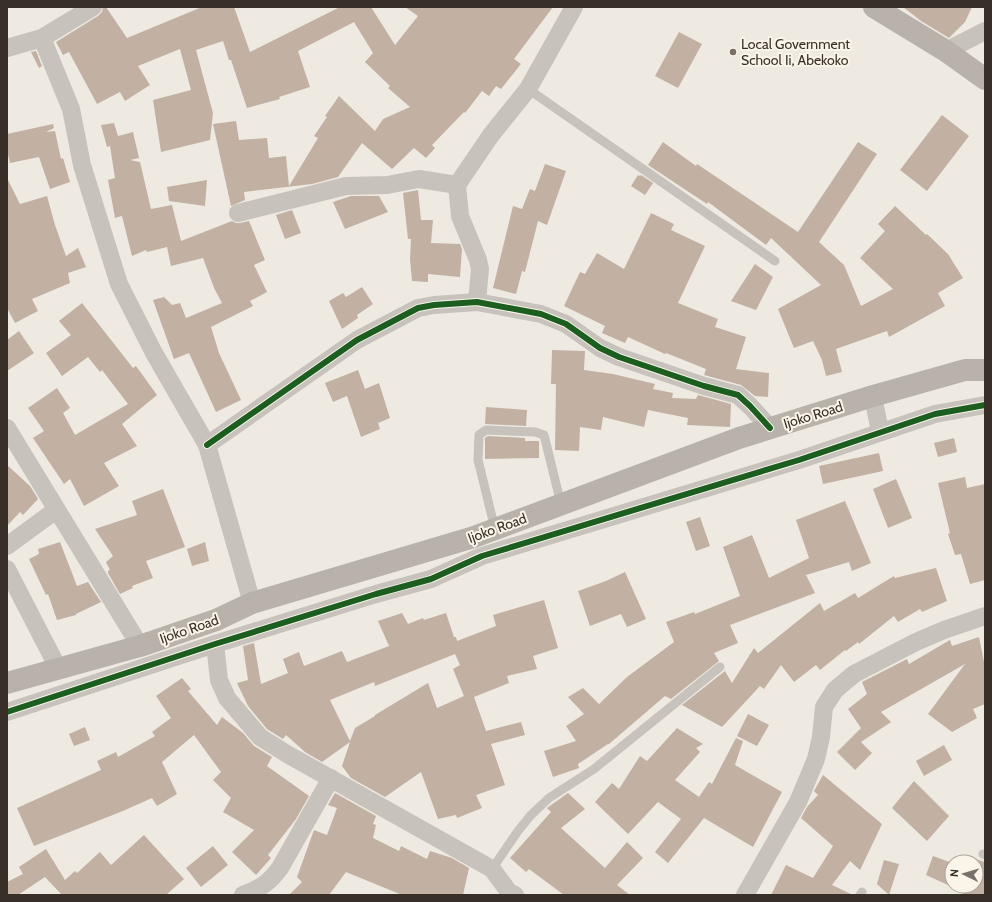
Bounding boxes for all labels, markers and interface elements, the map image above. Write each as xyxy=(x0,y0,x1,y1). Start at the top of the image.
place label: Local Government School Ii, Abekoko xyxy=(741,35,850,69)
marker: Local Government School Ii, Abekoko xyxy=(728,47,738,57)
street label: Ijoko Road xyxy=(781,397,845,433)
street label: Ijoko Road xyxy=(465,509,529,547)
street label: Ijoko Road xyxy=(157,611,221,647)
north arrow xyxy=(944,854,984,894)
text: N xyxy=(947,869,961,878)

